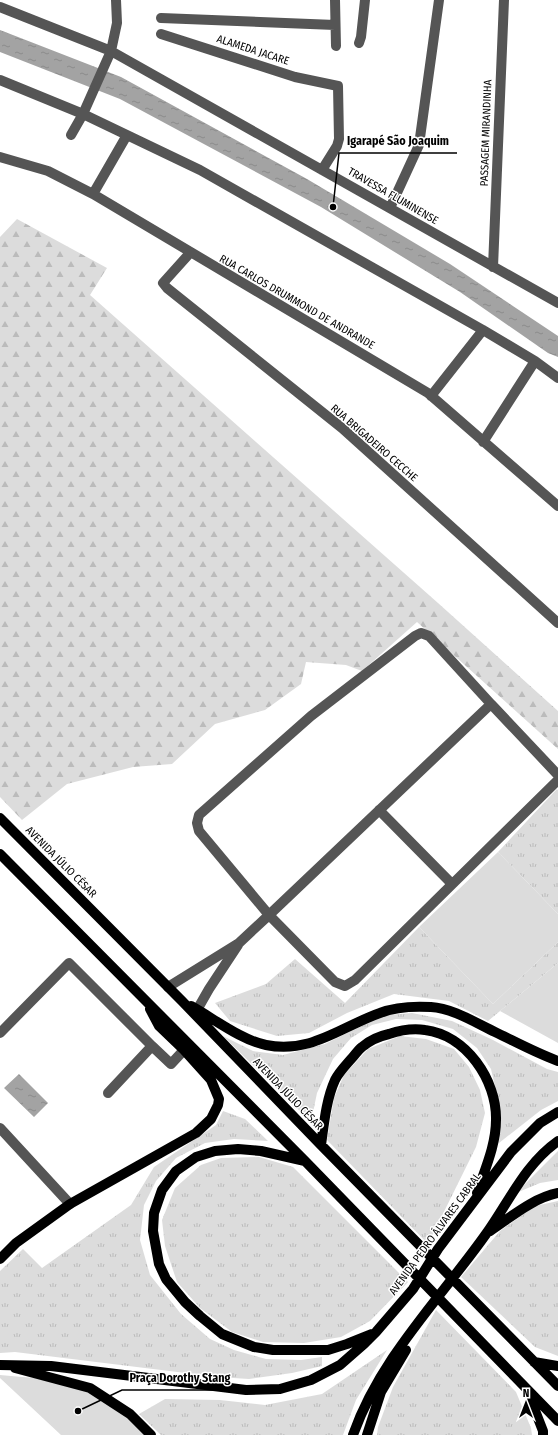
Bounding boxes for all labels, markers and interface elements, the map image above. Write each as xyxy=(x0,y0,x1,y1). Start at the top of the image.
street label: ALAMEDA JACARE xyxy=(215,32,291,68)
street label: PASSAGEM MIRANDINHA xyxy=(478,79,494,187)
callout: Igarapé São Joaquim xyxy=(339,129,457,153)
text: Igarapé São Joaquim xyxy=(347,134,449,148)
street label: TRAVESSA FLUMINENSE xyxy=(345,165,441,227)
street label: RUA CARLOS DRUMMOND DE ANDRANDE xyxy=(217,252,377,352)
street label: RUA BRIGADEIRO CECCHE xyxy=(328,402,420,484)
street label: AVENIDA JÚLIO CÉSAR xyxy=(23,823,100,900)
street label: AVENIDA JÚLIO CÉSAR xyxy=(250,1055,326,1133)
street label: AVENIDA PEDRO ÁLVARES CABRAL xyxy=(386,1170,484,1297)
callout: Praça Dorothy Stang xyxy=(122,1366,239,1390)
text: Praça Dorothy Stang xyxy=(129,1371,231,1386)
north arrow xyxy=(506,1383,546,1423)
text: N xyxy=(523,1387,529,1400)

